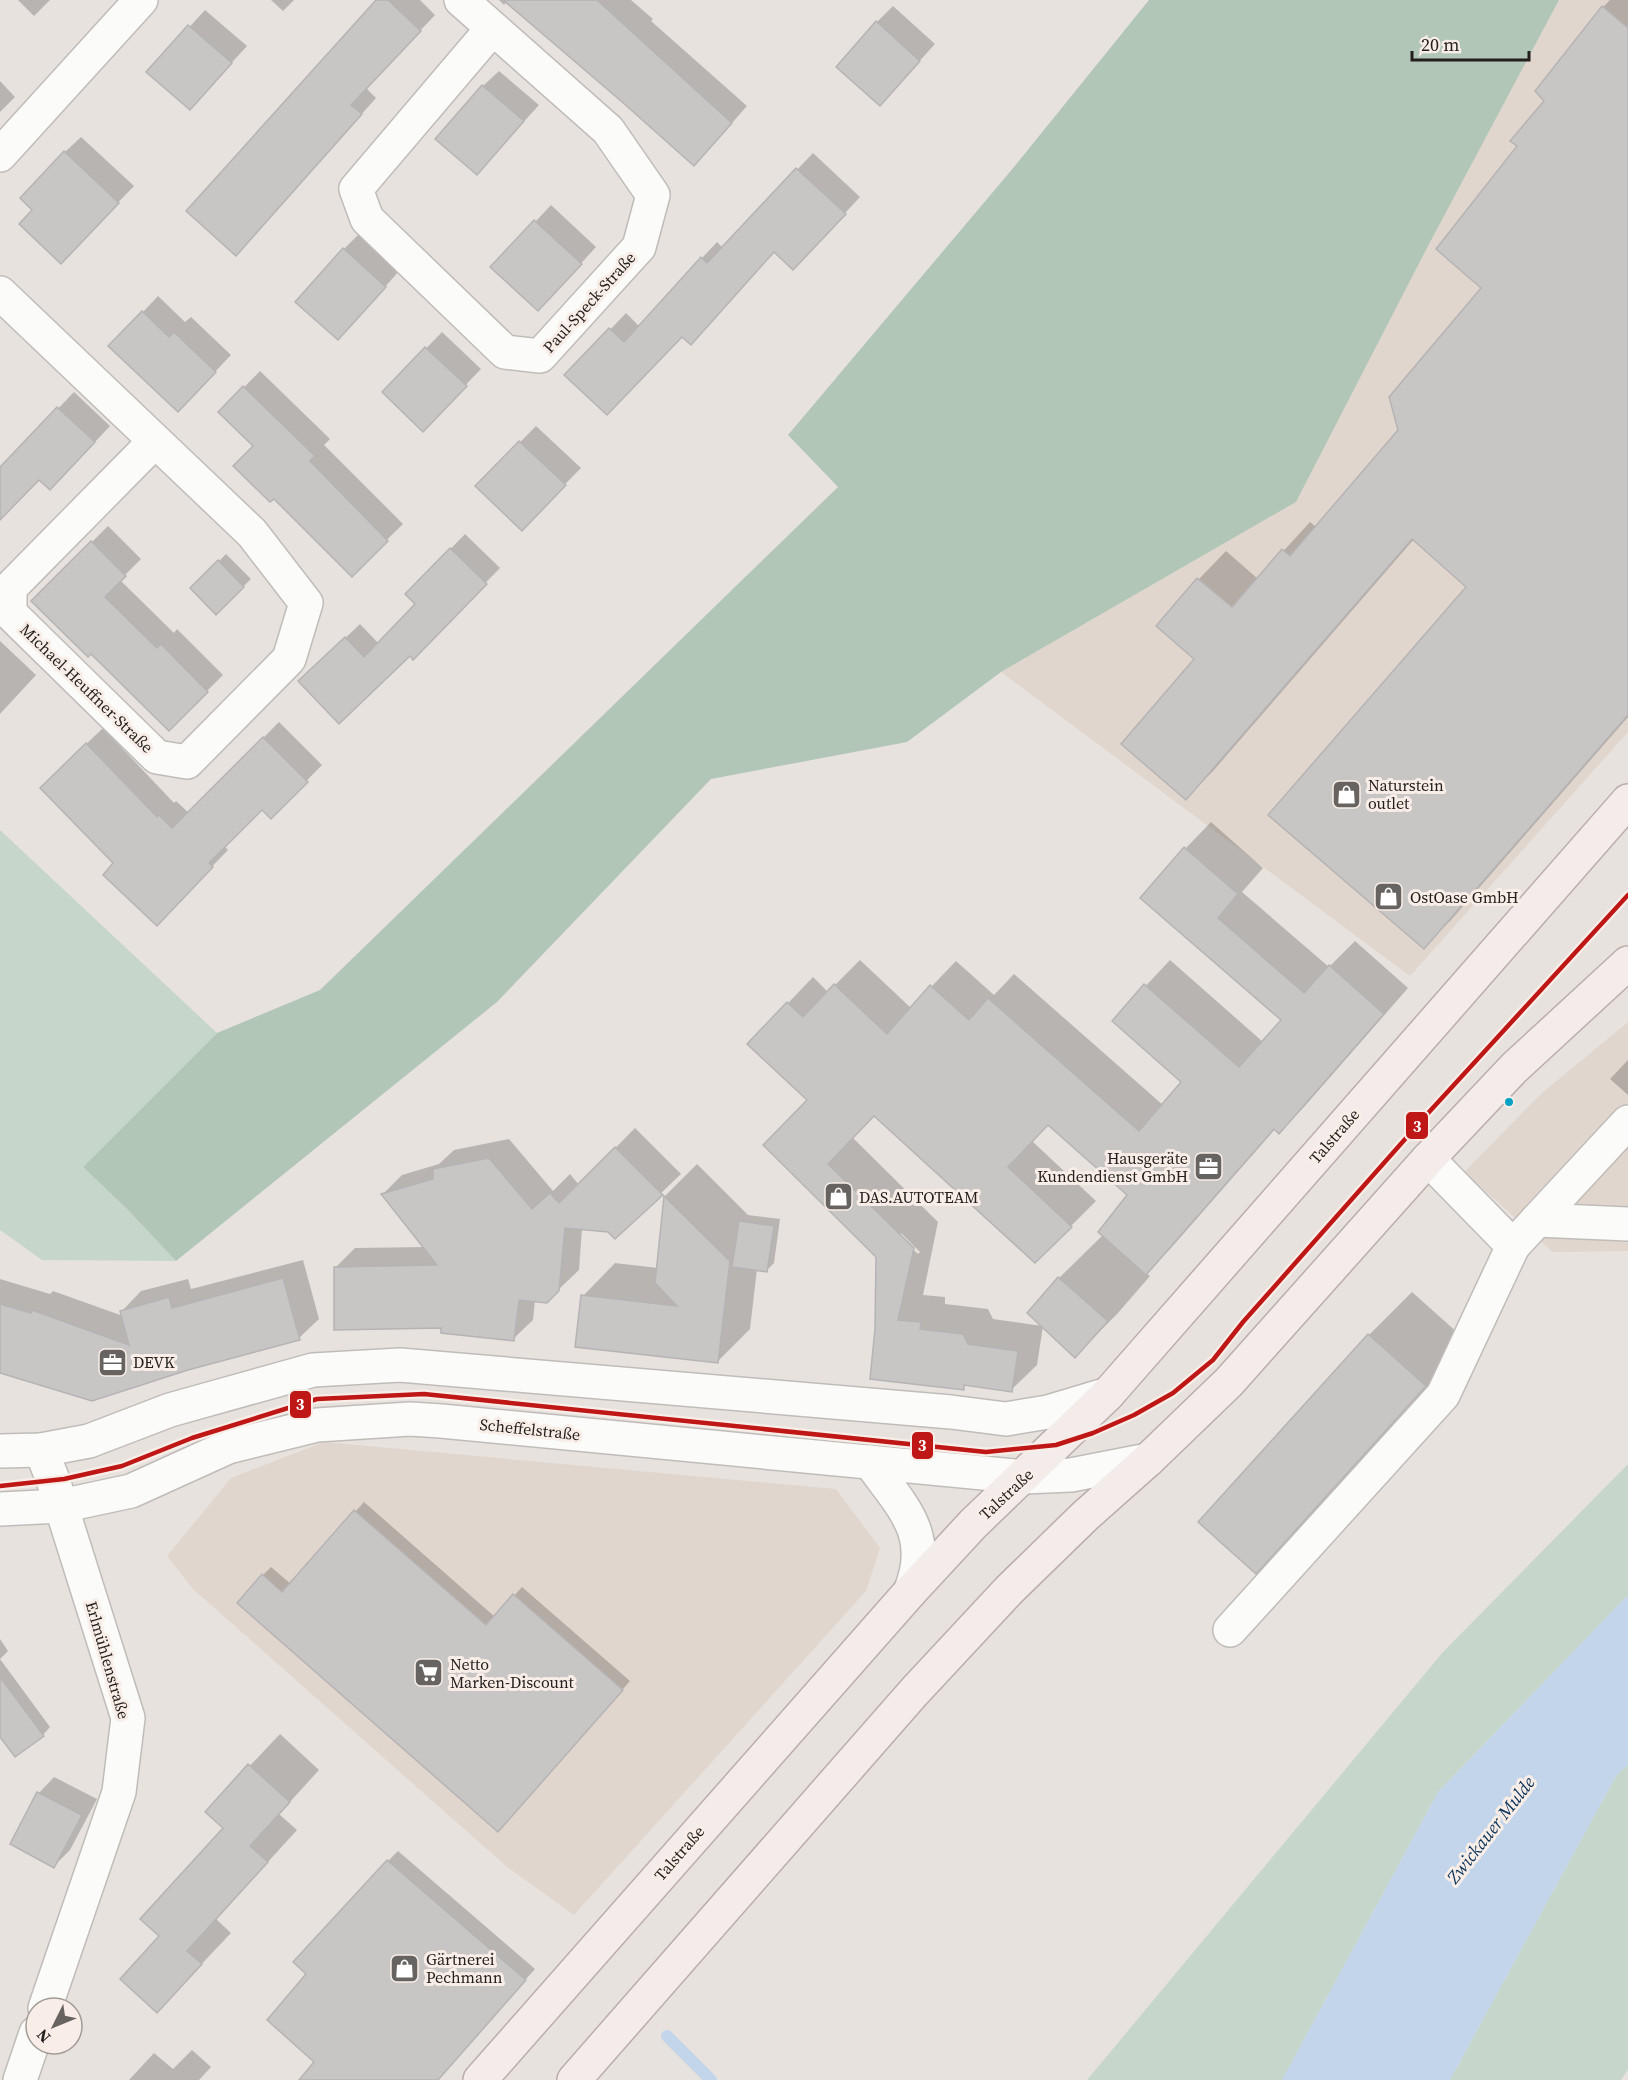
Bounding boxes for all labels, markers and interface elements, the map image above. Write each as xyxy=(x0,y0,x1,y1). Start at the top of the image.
scale bar xyxy=(1412,24,1529,62)
text: 20 m xyxy=(1421,32,1459,57)
street label: Paul-Speck-Straße xyxy=(538,247,640,357)
street label: Michael-Heuffner-Straße xyxy=(16,618,158,758)
place label: Naturstein outlet xyxy=(1368,774,1444,814)
shop icon: Naturstein outlet xyxy=(1331,778,1363,810)
shop icon: OstOase GmbH xyxy=(1373,881,1405,913)
place label: OstOase GmbH xyxy=(1410,886,1519,908)
unlabelled marker xyxy=(1503,1096,1515,1108)
street label: Talstraße xyxy=(1304,1104,1364,1168)
line badge: 3 xyxy=(1405,1111,1429,1140)
text: 3 xyxy=(1413,1115,1422,1137)
place label: Hausgeräte Kundendienst GmbH xyxy=(1037,1147,1188,1187)
office icon: Hausgeräte Kundendienst GmbH xyxy=(1193,1151,1225,1183)
shop icon: DAS.AUTOTEAM xyxy=(822,1181,854,1213)
place label: DAS.AUTOTEAM xyxy=(859,1186,979,1208)
office icon: DEVK xyxy=(96,1346,128,1378)
place label: DEVK xyxy=(133,1351,175,1373)
line badge: 3 xyxy=(289,1390,312,1419)
text: 3 xyxy=(296,1393,305,1415)
street label: Scheffelstraße xyxy=(479,1413,581,1445)
line badge: 3 xyxy=(911,1431,934,1460)
text: 3 xyxy=(918,1434,927,1456)
street label: Talstraße xyxy=(974,1463,1038,1525)
street label: Erlmühlenstraße xyxy=(81,1599,135,1721)
place label: Netto Marken-Discount xyxy=(450,1653,574,1693)
supermarket icon: Netto Marken-Discount xyxy=(413,1657,445,1689)
water label: Zwickauer Mulde xyxy=(1440,1770,1541,1889)
street label: Talstraße xyxy=(649,1821,709,1885)
place label: Gärtnerei Pechmann xyxy=(426,1948,503,1988)
shop icon: Gärtnerei Pechmann xyxy=(389,1952,421,1984)
north arrow xyxy=(24,1996,84,2056)
text: N xyxy=(31,2024,55,2048)

